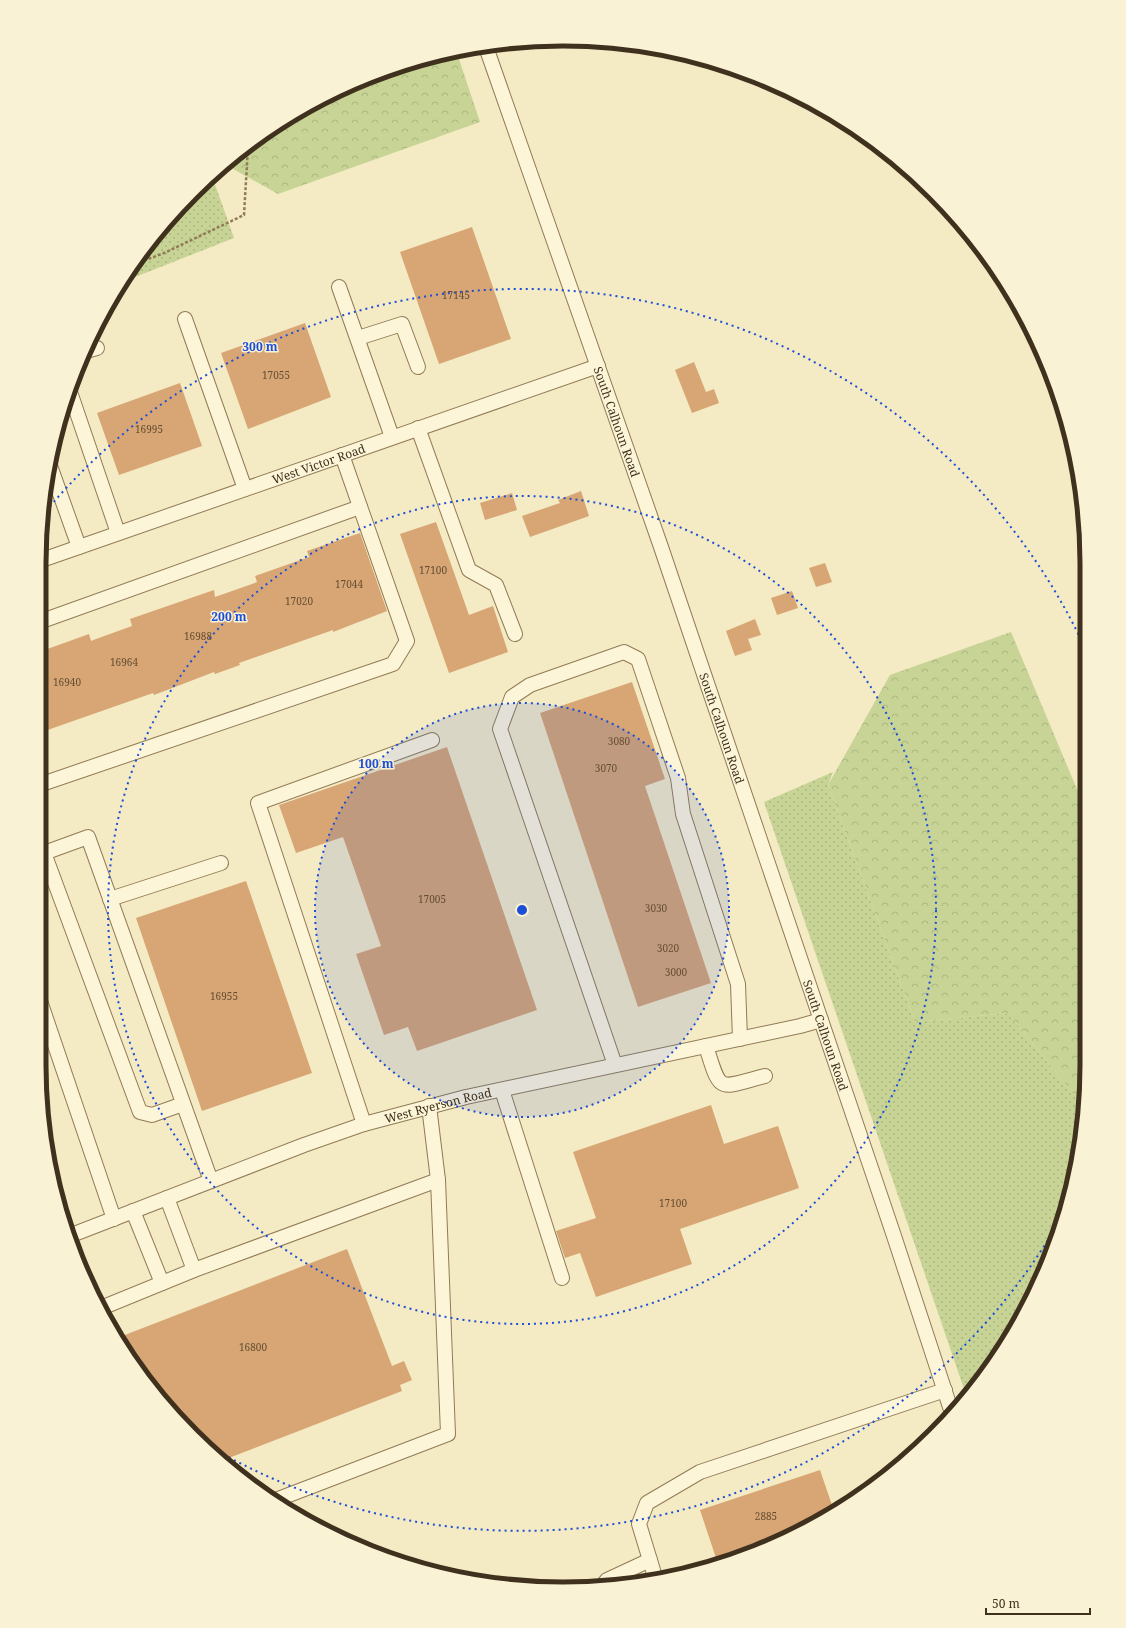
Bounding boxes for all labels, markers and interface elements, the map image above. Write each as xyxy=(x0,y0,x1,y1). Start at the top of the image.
house number: 17145 xyxy=(442,288,470,302)
text: 300 m xyxy=(242,338,278,355)
street label: South Calhoun Road xyxy=(590,364,645,480)
house number: 17055 xyxy=(262,368,290,382)
house number: 16995 xyxy=(135,422,163,436)
street label: West Victor Road xyxy=(269,439,368,488)
house number: 17100 xyxy=(419,563,447,577)
house number: 17044 xyxy=(335,577,363,591)
house number: 17020 xyxy=(285,594,313,608)
text: 200 m xyxy=(211,608,247,625)
house number: 16988 xyxy=(184,629,212,643)
house number: 16964 xyxy=(110,655,138,669)
street label: South Calhoun Road xyxy=(696,671,749,786)
house number: 16940 xyxy=(53,675,81,689)
house number: 3080 xyxy=(608,734,631,748)
text: 100 m xyxy=(358,755,394,772)
house number: 3070 xyxy=(595,761,618,775)
house number: 17005 xyxy=(418,892,446,906)
house number: 3030 xyxy=(645,901,668,915)
centre of rings xyxy=(515,903,529,917)
house number: 3020 xyxy=(657,941,680,955)
house number: 3000 xyxy=(665,965,688,979)
street label: South Calhoun Road xyxy=(799,977,853,1093)
house number: 16955 xyxy=(210,989,238,1003)
street label: West Ryerson Road xyxy=(383,1083,494,1127)
house number: 17100 xyxy=(659,1196,687,1210)
house number: 16800 xyxy=(239,1340,267,1354)
house number: 2885 xyxy=(755,1509,777,1523)
scale bar xyxy=(986,1590,1090,1616)
text: 50 m xyxy=(992,1595,1020,1612)

